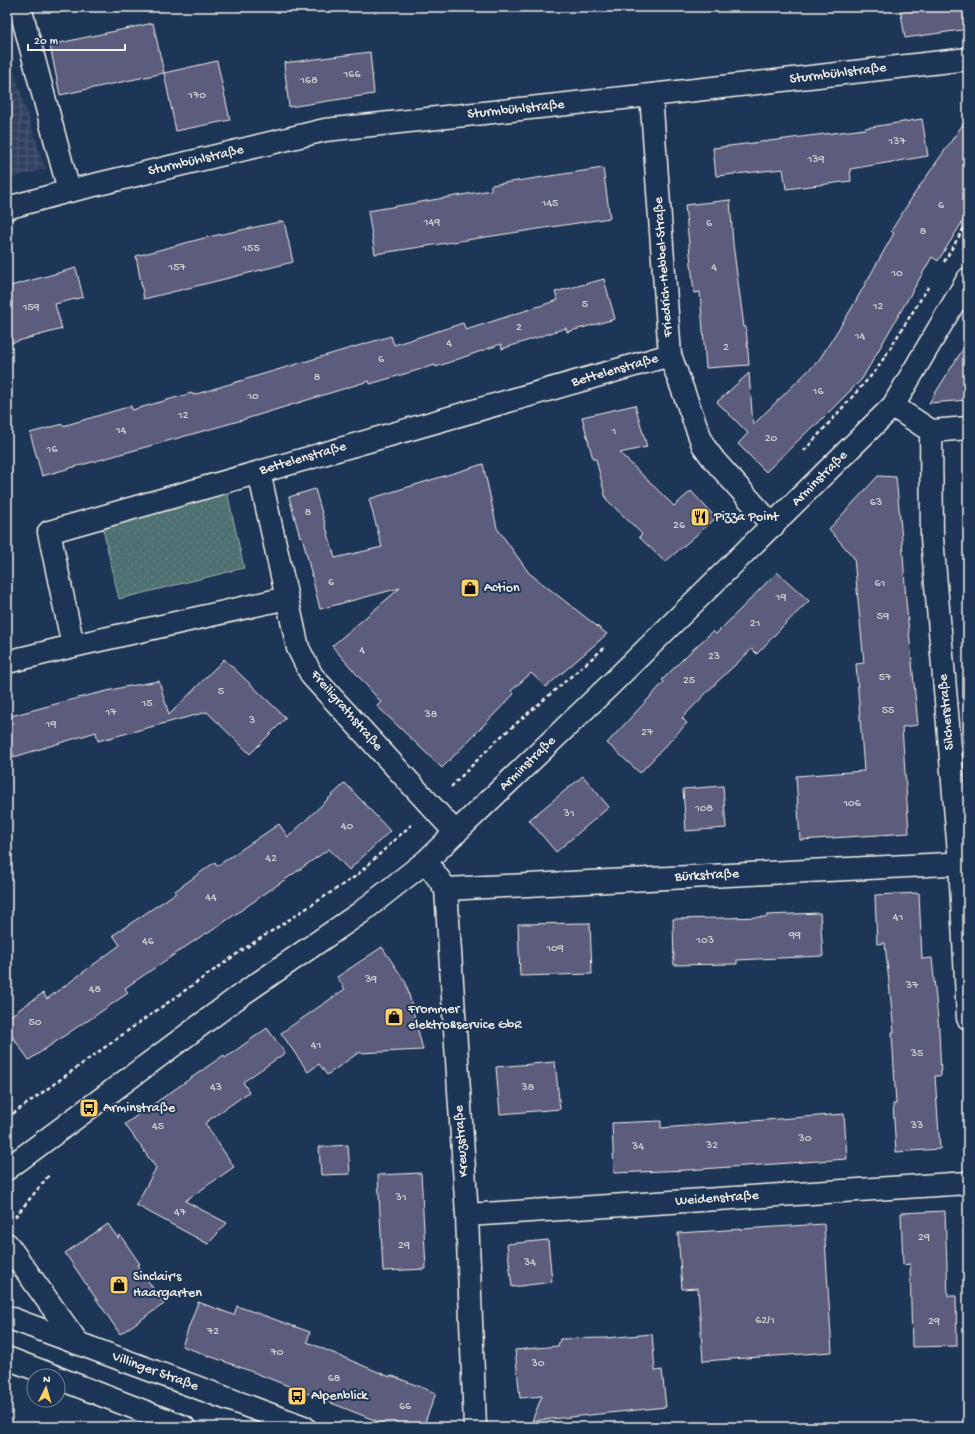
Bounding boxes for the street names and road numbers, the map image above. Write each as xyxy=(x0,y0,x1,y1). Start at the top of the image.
street label: Sturmbühlstraße xyxy=(789,60,888,88)
street label: Sturmbühlstraße xyxy=(467,96,566,124)
street label: Sturmbühlstraße xyxy=(147,142,246,180)
street label: Friedrich-Hebbel-Straße xyxy=(651,195,677,339)
street label: Bettelenstraße xyxy=(569,350,661,392)
street label: Bettelenstraße xyxy=(257,438,349,480)
street label: Arminstraße xyxy=(788,447,852,511)
street label: Freiligrathstraße xyxy=(306,666,386,756)
street label: Silcherstraße xyxy=(935,672,959,751)
street label: Arminstraße xyxy=(496,732,560,795)
street label: Bürkstraße xyxy=(673,866,740,886)
street label: Kreuzstraße xyxy=(451,1104,473,1177)
street label: Weidenstraße xyxy=(675,1188,760,1210)
street label: Villinger Straße xyxy=(108,1348,201,1396)

